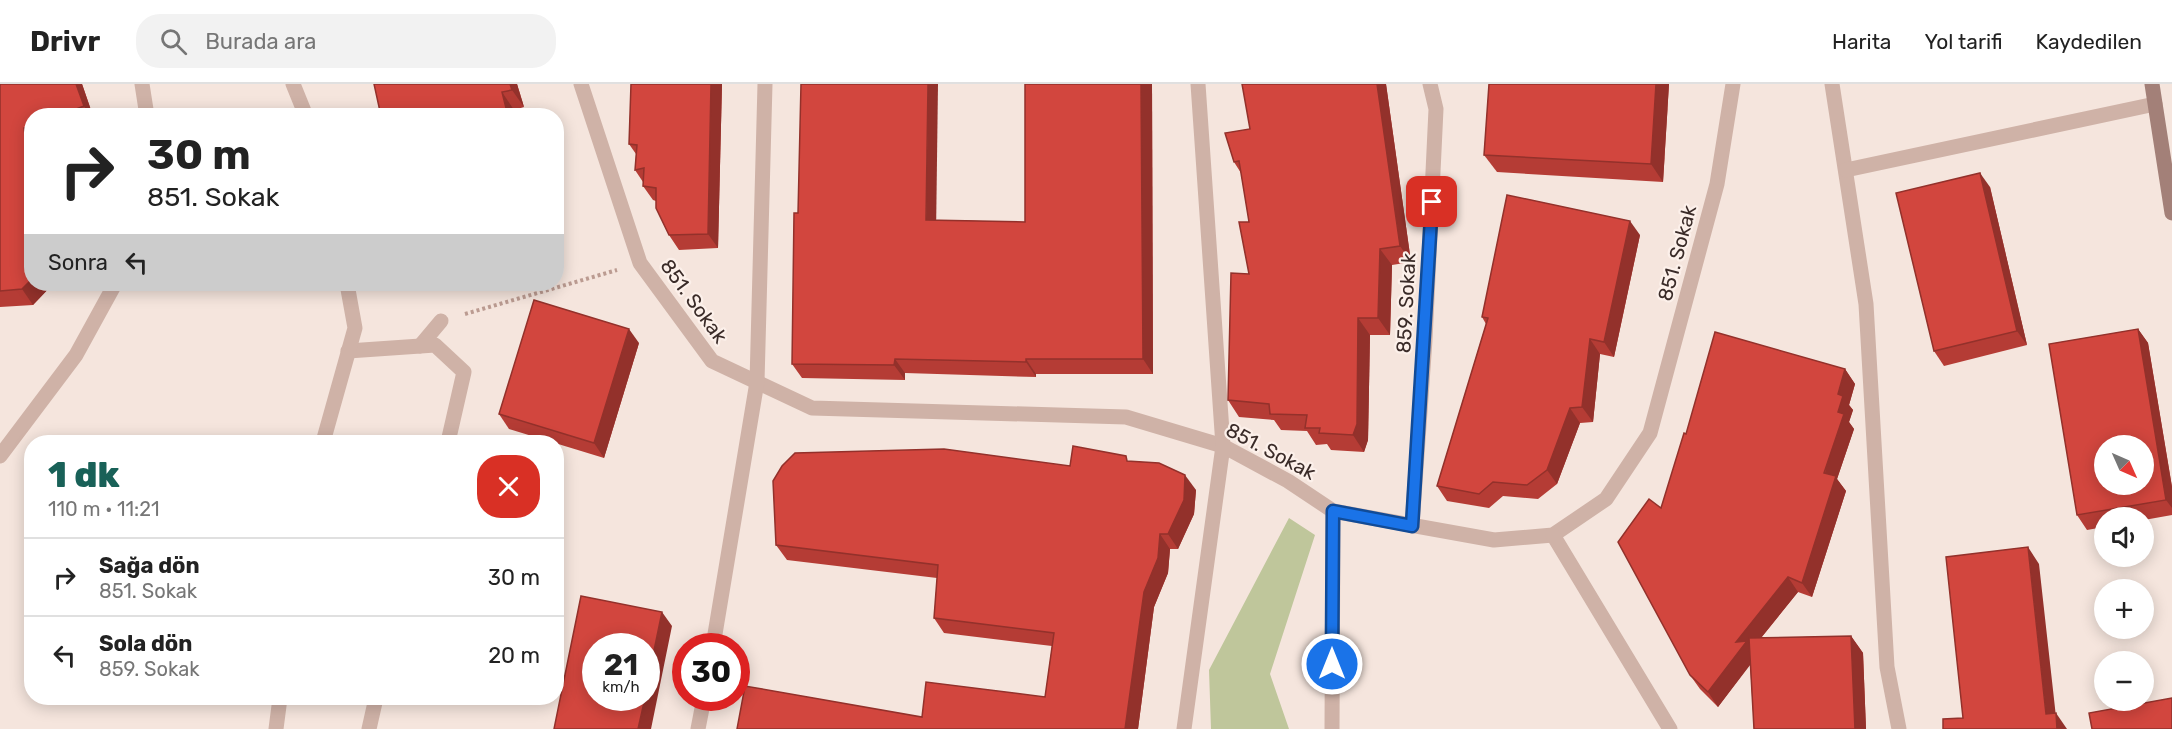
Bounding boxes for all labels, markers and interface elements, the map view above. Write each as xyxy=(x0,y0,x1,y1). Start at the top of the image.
search box xyxy=(136,14,556,68)
text: Drivr xyxy=(30,25,100,58)
icon: search xyxy=(157,25,190,58)
text: Burada ara xyxy=(205,28,317,55)
text: Harita xyxy=(1832,29,1891,54)
text: Yol tarifi xyxy=(1924,29,2003,54)
text: Kaydedilen xyxy=(2036,29,2142,54)
text: 30 m xyxy=(147,130,251,180)
icon: right xyxy=(48,132,126,210)
pin xyxy=(1406,176,1457,227)
text: 851. Sokak xyxy=(147,181,280,213)
icon: arrive xyxy=(1415,185,1448,218)
street label: 851. Sokak xyxy=(1653,202,1701,304)
icon: left xyxy=(120,246,153,279)
text: Sonra xyxy=(48,249,108,276)
street label: 859. Sokak xyxy=(1391,252,1421,354)
street label: 851. Sokak xyxy=(655,254,733,348)
street label: 851. Sokak xyxy=(1222,417,1321,485)
north arrow xyxy=(2094,435,2154,495)
map controls xyxy=(2094,435,2154,711)
text: 1 dk xyxy=(48,453,120,496)
button: close xyxy=(477,455,540,518)
text: 110 m · 11:21 xyxy=(48,497,159,521)
button: sound xyxy=(2094,507,2154,567)
text: Sağa dön xyxy=(99,552,200,579)
icon: right xyxy=(48,561,81,594)
text: 30 m xyxy=(488,564,540,591)
text: 851. Sokak xyxy=(99,579,197,603)
button: + xyxy=(2094,579,2154,639)
text: Sola dön xyxy=(99,630,192,657)
position arrow xyxy=(1300,632,1364,696)
speed limit sign: 30 xyxy=(672,633,750,711)
icon: left xyxy=(48,639,81,672)
text: 20 m xyxy=(488,642,540,669)
text: 21 xyxy=(604,647,638,683)
button: − xyxy=(2094,651,2154,711)
text: 859. Sokak xyxy=(99,657,200,681)
text: km/h xyxy=(602,678,640,696)

